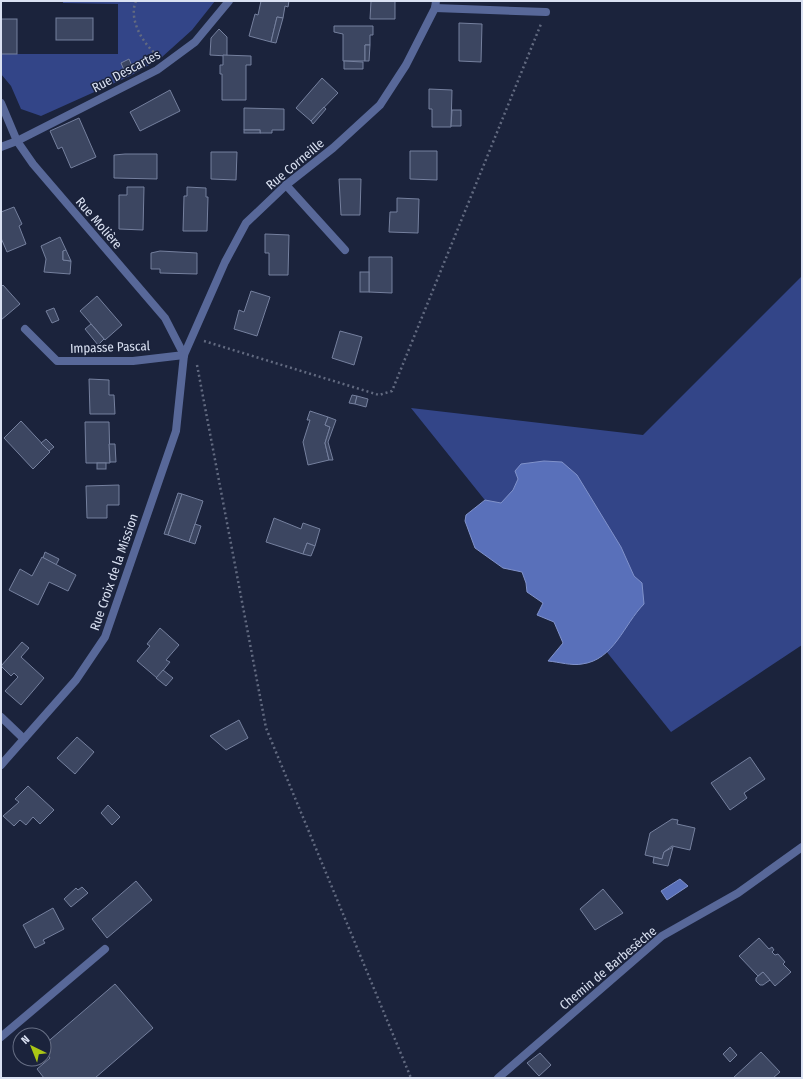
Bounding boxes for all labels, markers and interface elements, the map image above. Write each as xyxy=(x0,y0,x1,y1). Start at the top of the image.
street label: Rue Descartes xyxy=(89,47,163,95)
street label: Rue Corneille xyxy=(263,135,327,193)
street label: Rue Molière xyxy=(73,194,125,252)
street label: Impasse Pascal xyxy=(70,338,151,356)
street label: Rue Croix de la Mission xyxy=(87,512,141,632)
street label: Chemin de Barbesèche xyxy=(557,923,659,1013)
north arrow xyxy=(12,1027,52,1067)
text: N xyxy=(19,1033,32,1047)

